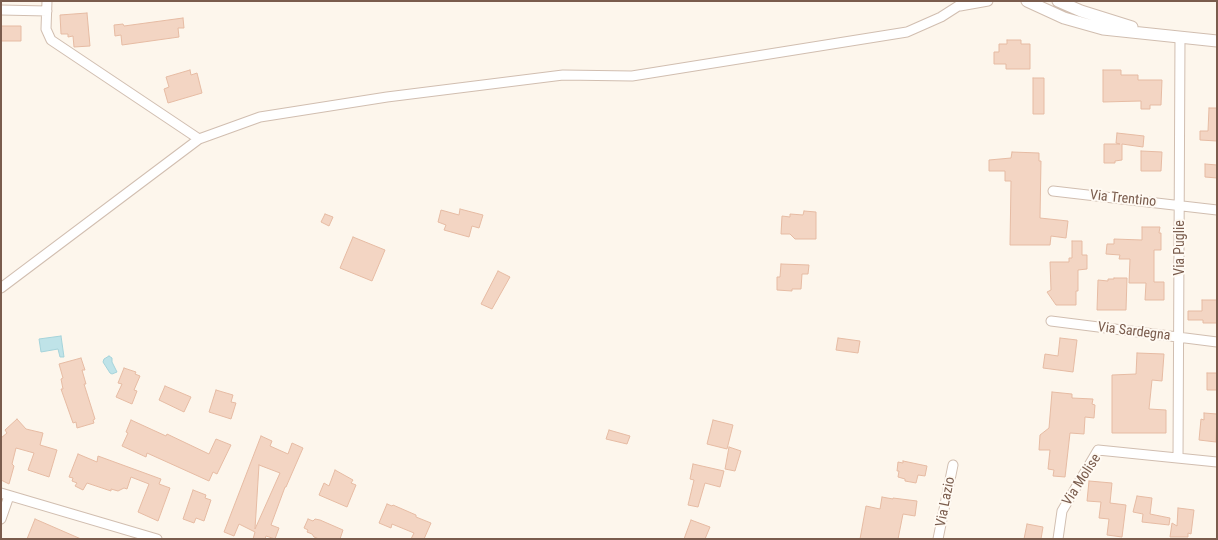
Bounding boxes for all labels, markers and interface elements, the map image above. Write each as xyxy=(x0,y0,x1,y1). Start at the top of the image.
street label: Via Trentino xyxy=(1089,187,1157,211)
street label: Via Puglie xyxy=(1172,220,1188,276)
street label: Via Sardegna xyxy=(1097,319,1171,345)
street label: Via Molise xyxy=(1059,451,1105,509)
street label: Via Lazio xyxy=(933,475,959,529)

